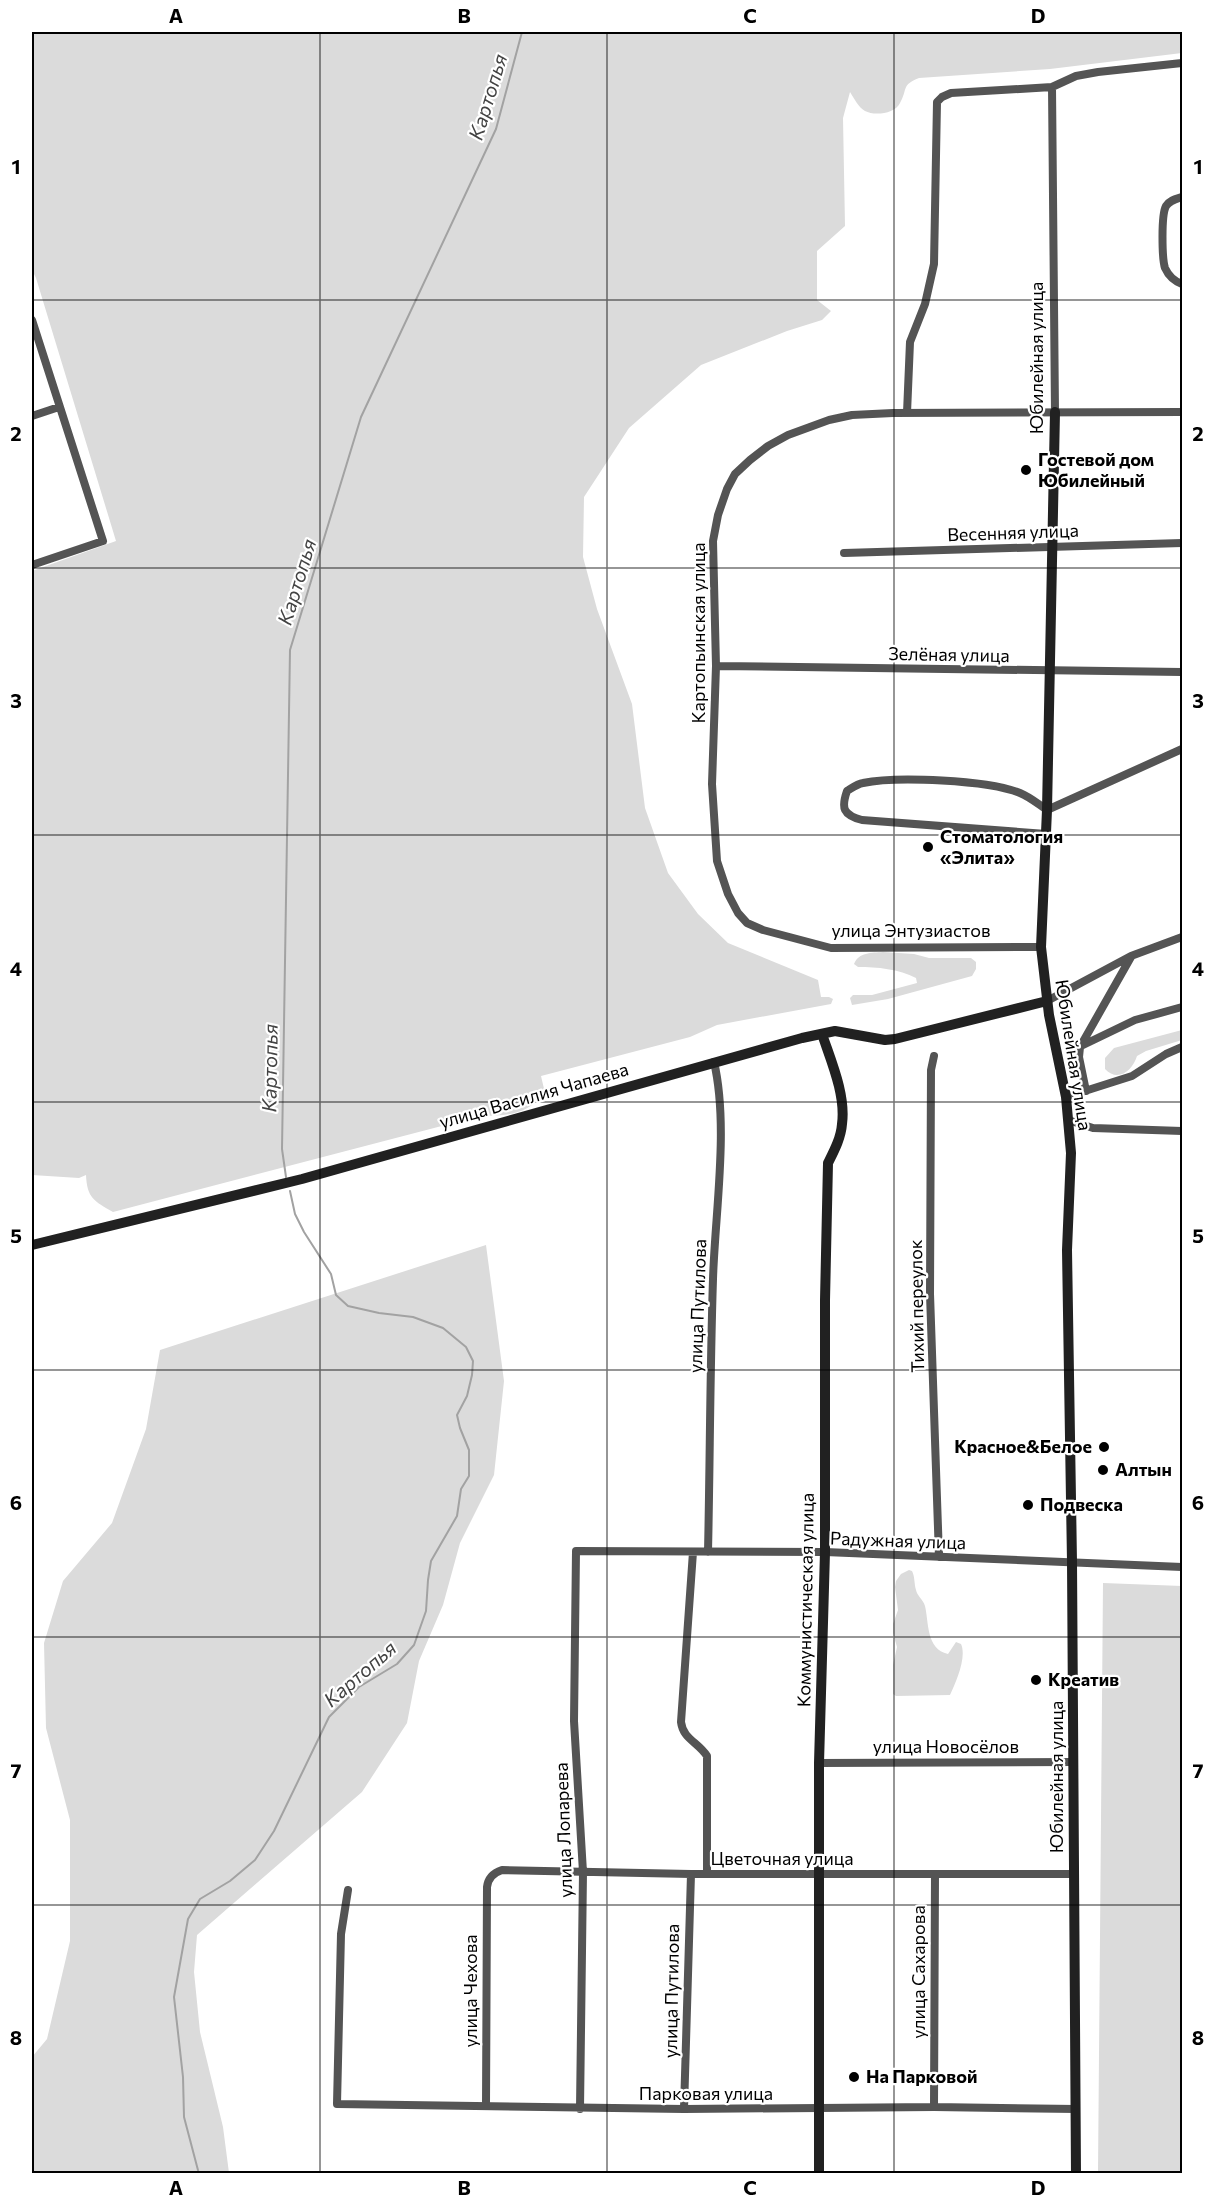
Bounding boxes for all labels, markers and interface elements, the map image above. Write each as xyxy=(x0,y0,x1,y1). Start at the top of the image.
text: A xyxy=(169,3,183,27)
text: B xyxy=(457,3,471,27)
text: C xyxy=(743,3,757,27)
text: D xyxy=(1031,3,1045,27)
water label: Картопья xyxy=(463,51,511,143)
text: 1 xyxy=(11,154,21,178)
text: 1 xyxy=(1193,154,1203,178)
street label: Юбилейная улица xyxy=(1025,282,1047,434)
text: 2 xyxy=(10,421,22,445)
text: 2 xyxy=(1192,421,1204,445)
place label: Гостевой дом Юбилейный xyxy=(1038,448,1154,491)
marker: Гостевой дом Юбилейный xyxy=(1019,463,1033,477)
street label: Весенняя улица xyxy=(947,519,1079,545)
water label: Картопья xyxy=(272,536,320,628)
street label: Картопьинская улица xyxy=(687,543,709,723)
street label: Зелёная улица xyxy=(888,642,1010,666)
text: 3 xyxy=(10,688,22,712)
text: 3 xyxy=(1192,688,1204,712)
place label: Стоматология «Элита» xyxy=(940,825,1063,868)
marker: Стоматология «Элита» xyxy=(921,840,935,854)
street label: улица Энтузиастов xyxy=(832,919,991,941)
text: 4 xyxy=(10,956,22,980)
text: 4 xyxy=(1192,956,1204,980)
street label: Юбилейная улица xyxy=(1051,978,1097,1132)
water label: Картопья xyxy=(256,1024,282,1112)
street label: улица Василия Чапаева xyxy=(437,1057,631,1133)
text: 5 xyxy=(10,1223,22,1247)
text: 5 xyxy=(1192,1223,1204,1247)
street label: улица Путилова xyxy=(684,1238,710,1373)
street label: Тихий переулок xyxy=(904,1239,928,1373)
place label: Красное&Белое xyxy=(954,1435,1092,1457)
marker: Красное&Белое xyxy=(1097,1440,1111,1454)
place label: Алтын xyxy=(1115,1458,1172,1480)
marker: Алтын xyxy=(1096,1463,1110,1477)
text: 6 xyxy=(10,1490,22,1514)
text: 6 xyxy=(1192,1490,1204,1514)
street label: Коммунистическая улица xyxy=(792,1493,818,1707)
place label: Подвеска xyxy=(1040,1493,1123,1515)
marker: Подвеска xyxy=(1021,1498,1035,1512)
street label: Радужная улица xyxy=(830,1527,967,1553)
water label: Картопья xyxy=(318,1635,401,1711)
place label: Креатив xyxy=(1048,1668,1119,1690)
marker: Креатив xyxy=(1029,1673,1043,1687)
street label: Юбилейная улица xyxy=(1045,1701,1067,1853)
street label: улица Новосёлов xyxy=(873,1735,1019,1757)
text: 7 xyxy=(11,1758,22,1782)
text: 7 xyxy=(1193,1758,1204,1782)
street label: улица Лопарева xyxy=(550,1762,576,1898)
street label: Цветочная улица xyxy=(710,1847,854,1869)
street label: улица Сахарова xyxy=(907,1905,929,2039)
street label: улица Путилова xyxy=(659,1924,683,2058)
street label: улица Чехова xyxy=(459,1934,481,2048)
text: 8 xyxy=(10,2025,22,2049)
text: 8 xyxy=(1192,2025,1204,2049)
place label: На Парковой xyxy=(866,2065,977,2087)
marker: На Парковой xyxy=(847,2070,861,2084)
street label: Парковая улица xyxy=(639,2082,773,2104)
text: A xyxy=(169,2175,183,2199)
text: B xyxy=(457,2175,471,2199)
text: C xyxy=(743,2175,757,2199)
text: D xyxy=(1031,2175,1045,2199)

